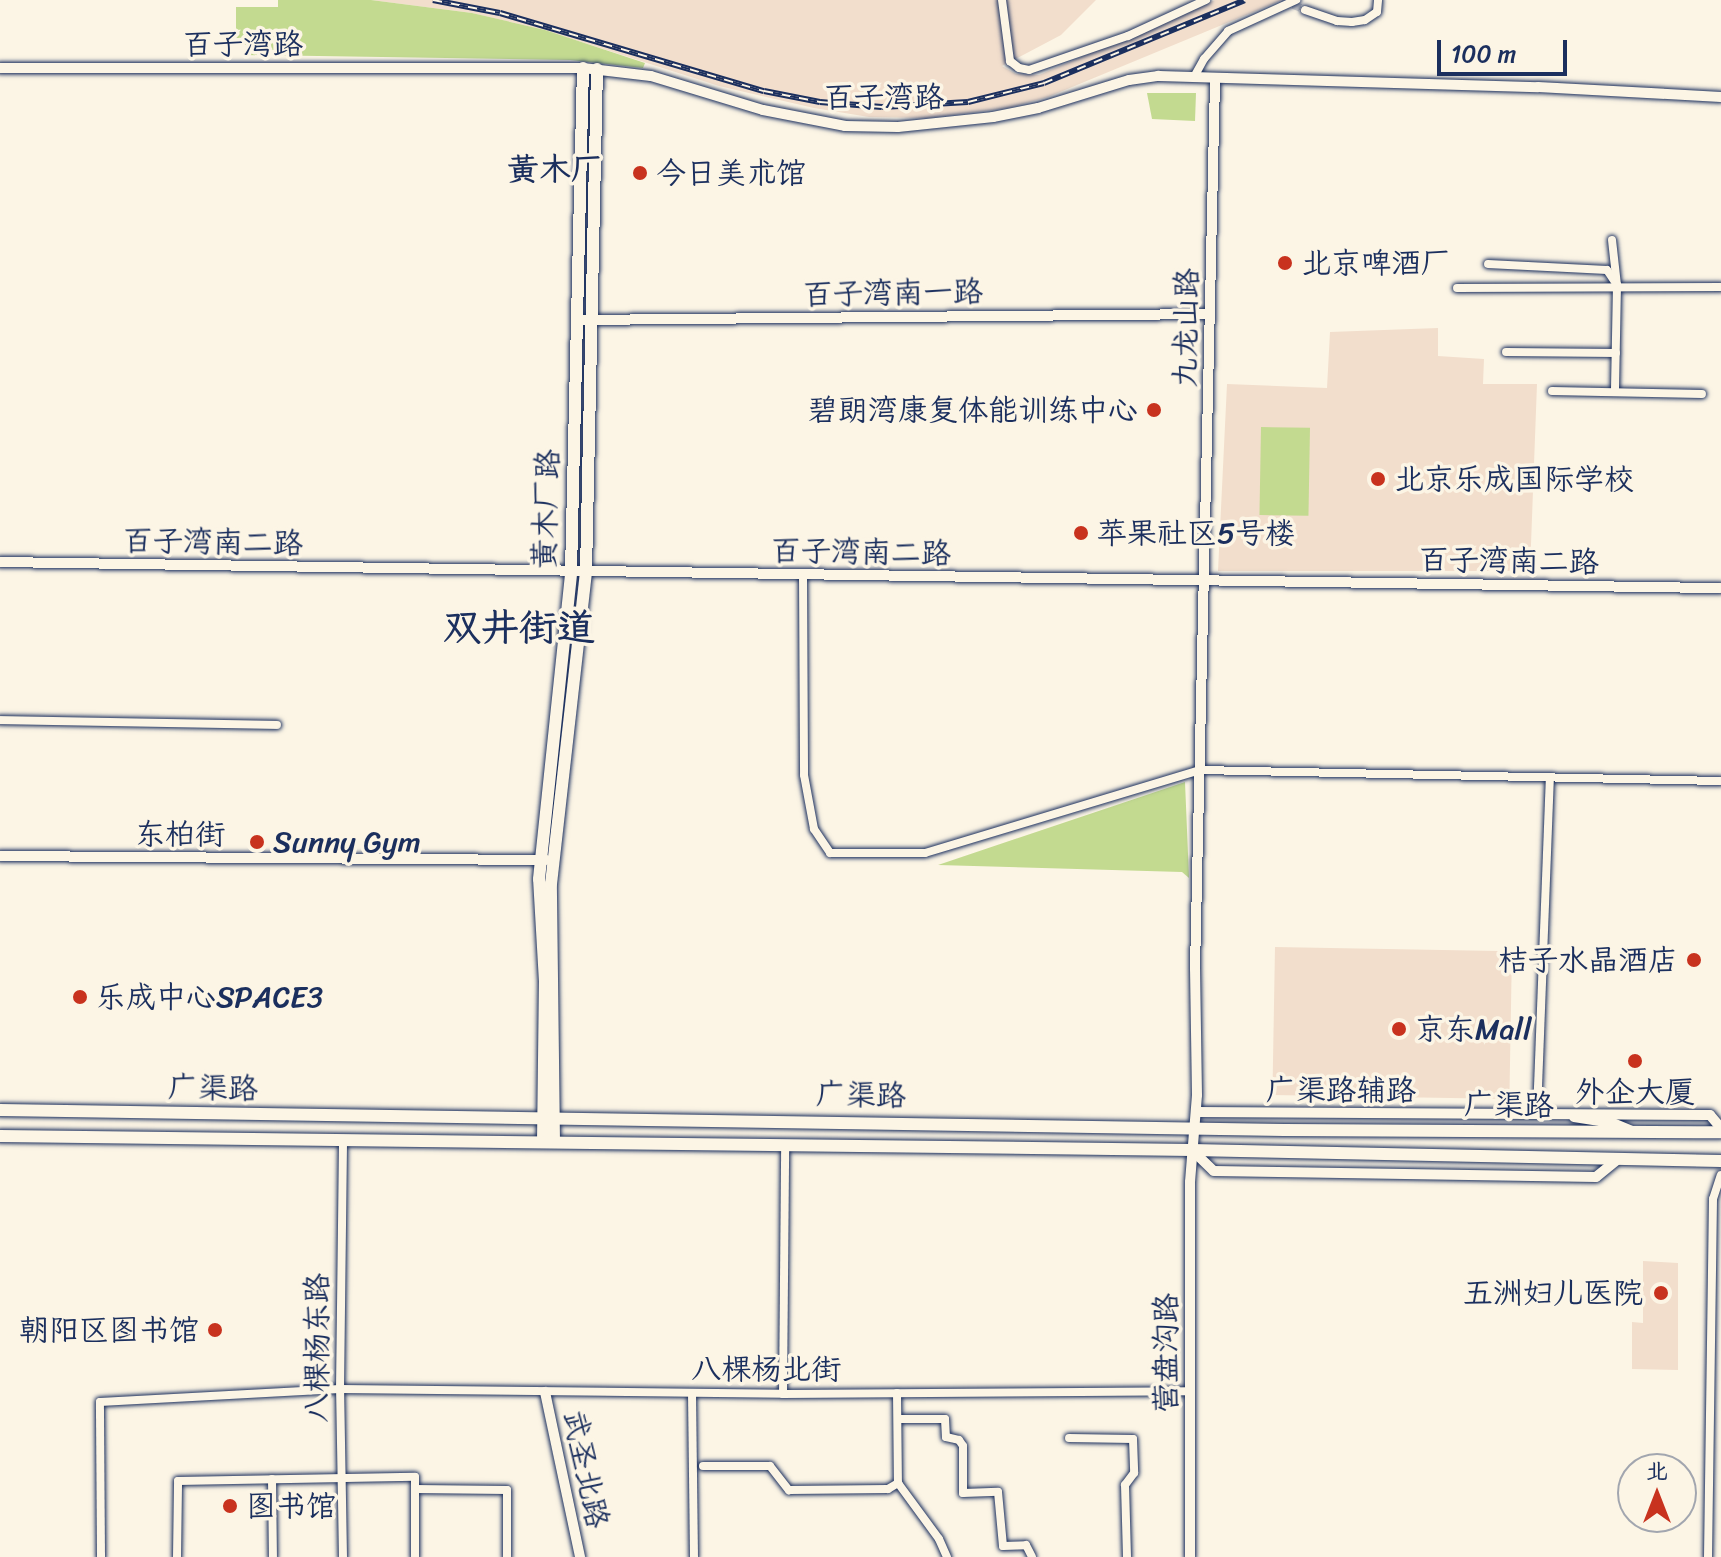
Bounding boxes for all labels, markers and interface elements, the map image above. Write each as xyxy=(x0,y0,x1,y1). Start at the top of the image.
scale bar xyxy=(1441,24,1571,74)
street label: 百子湾路 xyxy=(183,26,303,62)
text: 100 m xyxy=(1451,33,1516,75)
street label: 百子湾路 xyxy=(824,79,944,115)
district label: 黄木厂 xyxy=(507,151,603,189)
place label: 今日美术馆 xyxy=(656,155,806,191)
marker: 今日美术馆 xyxy=(631,164,649,182)
place label: 北京啤酒厂 xyxy=(1301,245,1451,281)
marker: 北京啤酒厂 xyxy=(1276,254,1294,272)
street label: 九龙山路 xyxy=(1167,268,1205,388)
street label: 百子湾南一路 xyxy=(803,273,983,313)
place label: 碧朗湾康复体能训练中心 xyxy=(808,392,1138,428)
marker: 碧朗湾康复体能训练中心 xyxy=(1145,401,1163,419)
street label: 黄木厂路 xyxy=(526,448,566,570)
place label: 北京乐成国际学校 xyxy=(1394,461,1634,497)
marker: 北京乐成国际学校 xyxy=(1369,470,1387,488)
place label: 苹果社区5号楼 xyxy=(1097,515,1295,551)
street label: 百子湾南二路 xyxy=(123,522,303,562)
marker: 苹果社区5号楼 xyxy=(1072,524,1090,542)
street label: 百子湾南二路 xyxy=(771,532,951,572)
street label: 百子湾南二路 xyxy=(1419,541,1599,581)
district label: 双井街道 xyxy=(443,605,595,651)
street label: 东柏街 xyxy=(135,816,225,852)
place label: Sunny Gym xyxy=(273,824,421,860)
marker: Sunny Gym xyxy=(248,833,266,851)
place label: 桔子水晶酒店 xyxy=(1498,942,1678,978)
marker: 桔子水晶酒店 xyxy=(1685,951,1703,969)
place label: 乐成中心SPACE3 xyxy=(96,979,323,1015)
marker: 乐成中心SPACE3 xyxy=(71,988,89,1006)
place label: 京东Mall xyxy=(1415,1011,1532,1047)
marker: 京东Mall xyxy=(1390,1020,1408,1038)
marker: 外企大厦 xyxy=(1626,1052,1644,1070)
street label: 广渠路 xyxy=(168,1069,258,1107)
street label: 广渠路辅路 xyxy=(1266,1072,1416,1108)
place label: 外企大厦 xyxy=(1575,1074,1695,1110)
street label: 广渠路 xyxy=(816,1076,906,1114)
street label: 广渠路 xyxy=(1464,1086,1554,1124)
street label: 八棵杨东路 xyxy=(299,1273,335,1423)
place label: 五洲妇儿医院 xyxy=(1463,1275,1643,1311)
marker: 五洲妇儿医院 xyxy=(1650,1282,1672,1304)
street label: 营盘沟路 xyxy=(1148,1293,1184,1413)
place label: 朝阳区图书馆 xyxy=(19,1312,199,1348)
marker: 朝阳区图书馆 xyxy=(206,1321,224,1339)
street label: 八棵杨北街 xyxy=(691,1351,841,1387)
street label: 武圣北路 xyxy=(556,1407,616,1531)
text: 北 xyxy=(1646,1451,1668,1490)
north arrow xyxy=(1617,1453,1697,1533)
place label: 图书馆 xyxy=(246,1488,336,1524)
marker: 图书馆 xyxy=(221,1497,239,1515)

